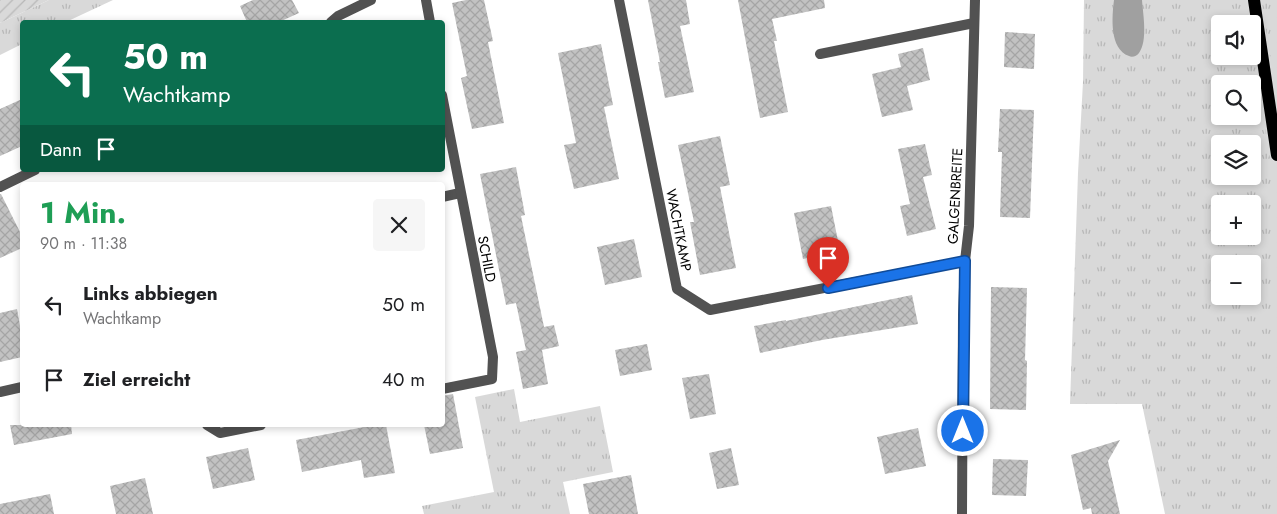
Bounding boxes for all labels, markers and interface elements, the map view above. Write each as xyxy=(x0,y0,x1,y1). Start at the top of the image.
map controls xyxy=(1211,15,1261,305)
button: sound xyxy=(1211,15,1261,65)
text: 50 m xyxy=(123,32,208,82)
icon: left xyxy=(40,40,105,105)
button: search xyxy=(1211,75,1261,125)
text: Wachtkamp xyxy=(123,78,230,110)
icon: arrive xyxy=(92,135,120,163)
button: layers xyxy=(1211,135,1261,185)
text: Dann xyxy=(40,136,82,163)
street label: GALGENBREITE xyxy=(943,148,967,244)
street label: WACHTKAMP xyxy=(661,187,697,273)
text: 1 Min. xyxy=(40,191,126,234)
button: + xyxy=(1211,195,1261,245)
button: close xyxy=(373,199,425,251)
text: 90 m · 11:38 xyxy=(40,232,127,255)
street label: SCHILD xyxy=(473,234,501,284)
pin xyxy=(807,237,849,288)
icon: arrive xyxy=(814,244,842,272)
button: − xyxy=(1211,255,1261,305)
text: Links abbiegen xyxy=(83,280,218,307)
icon: left xyxy=(40,291,68,319)
text: 50 m xyxy=(382,291,425,318)
text: Wachtkamp xyxy=(83,307,161,330)
icon: arrive xyxy=(40,366,68,394)
text: Ziel erreicht xyxy=(83,366,190,393)
text: 40 m xyxy=(382,366,425,393)
position arrow xyxy=(936,404,988,456)

